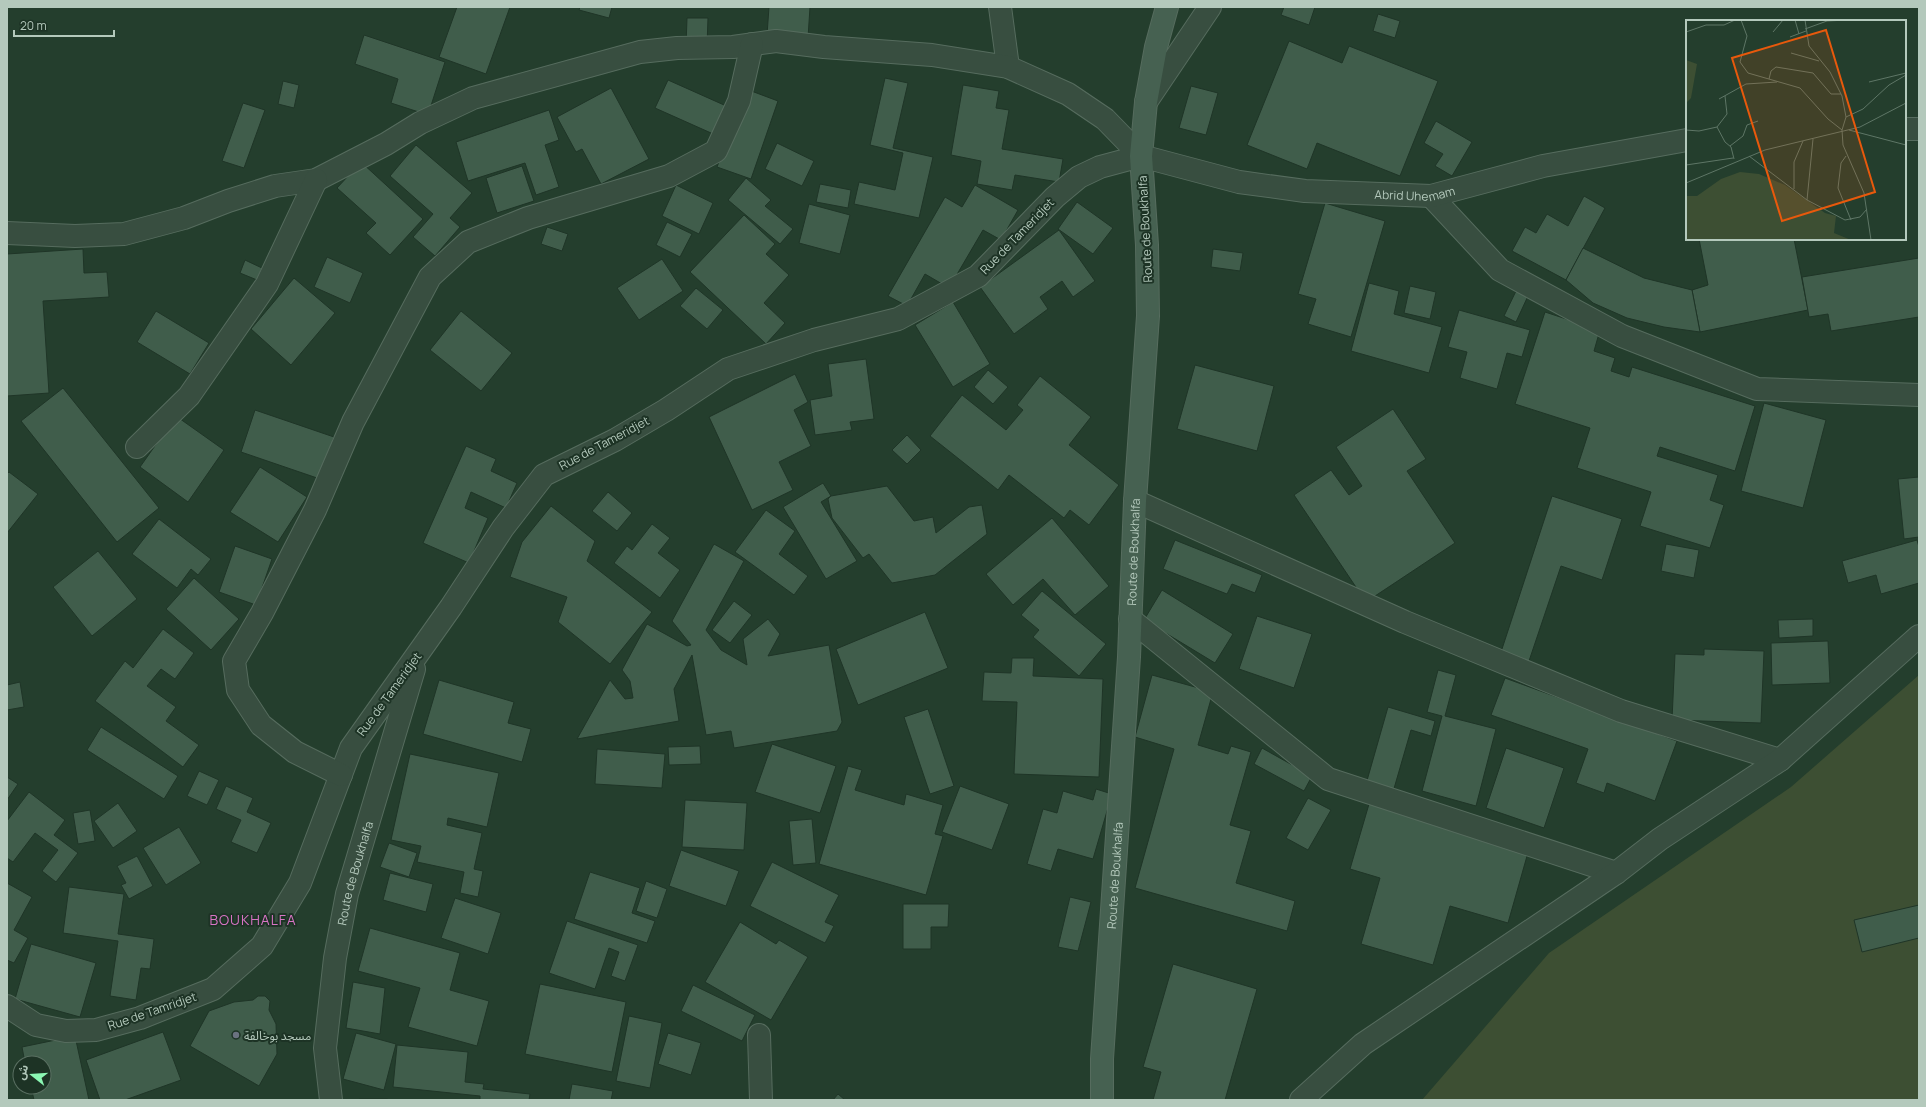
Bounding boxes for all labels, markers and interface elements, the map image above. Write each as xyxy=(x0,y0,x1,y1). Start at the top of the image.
scale bar xyxy=(14,12,114,38)
text: 20 m xyxy=(20,17,47,34)
inset map xyxy=(1686,20,1906,240)
street label: Route de Boukhalfa xyxy=(1134,175,1156,283)
street label: Abrid Uhemam xyxy=(1374,181,1457,205)
street label: Rue de Tameridjet xyxy=(976,194,1058,278)
street label: Rue de Tameridjet xyxy=(556,412,652,474)
street label: Route de Boukhalfa xyxy=(1122,498,1144,606)
street label: Rue de Tameridjet xyxy=(353,648,425,739)
street label: Route de Boukhalfa xyxy=(333,819,377,927)
street label: Route de Boukhalfa xyxy=(1102,821,1126,930)
district label: BOUKHALFA xyxy=(209,910,297,929)
street label: Rue de Tamridjet xyxy=(105,988,199,1034)
place label: مسجد بوخالفة xyxy=(244,1027,311,1044)
marker: مسجد بوخالفة xyxy=(231,1030,241,1040)
north arrow xyxy=(12,1055,52,1095)
text: ش xyxy=(13,1063,31,1081)

